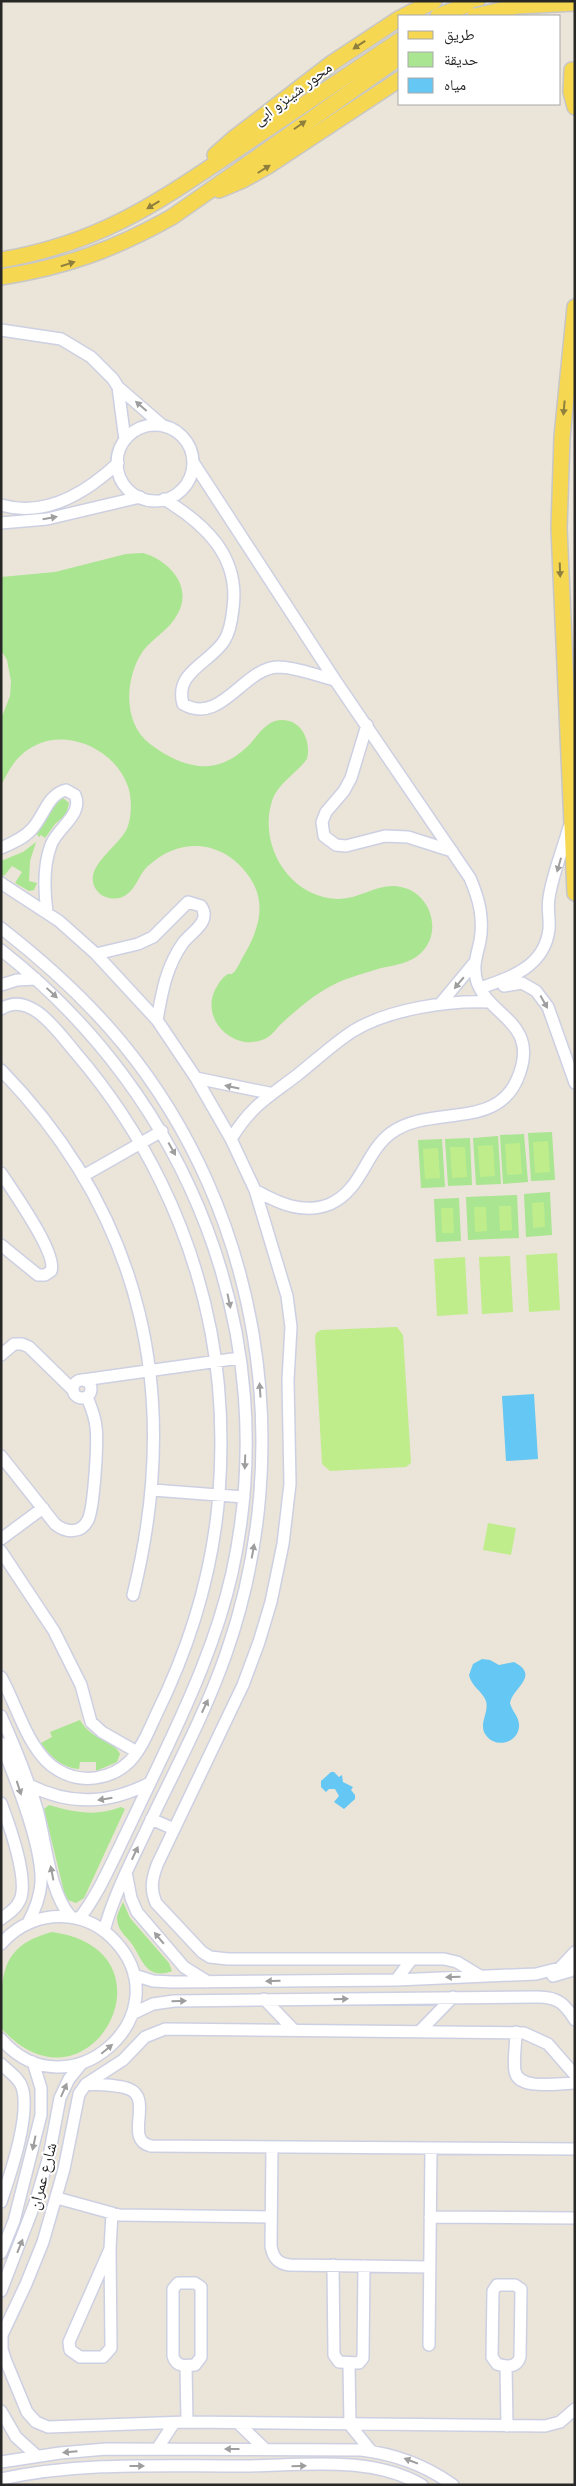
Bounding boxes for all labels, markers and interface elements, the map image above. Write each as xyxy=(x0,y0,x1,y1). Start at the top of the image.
legend xyxy=(398,15,561,105)
text: طريق xyxy=(444,26,475,45)
one-way arrow xyxy=(352,40,365,50)
text: حديقة xyxy=(444,51,479,69)
street label: محور شينزو ابى xyxy=(249,58,336,130)
text: مياه xyxy=(444,76,466,94)
one-way arrow xyxy=(293,120,306,131)
one-way arrow xyxy=(257,164,270,173)
one-way arrow xyxy=(146,201,159,210)
one-way arrow xyxy=(61,259,76,267)
one-way arrow xyxy=(560,400,568,416)
one-way arrow xyxy=(135,401,147,412)
one-way arrow xyxy=(42,514,58,522)
one-way arrow xyxy=(557,562,565,578)
one-way arrow xyxy=(554,858,562,873)
one-way arrow xyxy=(453,976,464,989)
one-way arrow xyxy=(45,987,57,999)
one-way arrow xyxy=(540,996,549,1009)
one-way arrow xyxy=(225,1083,240,1091)
one-way arrow xyxy=(168,1142,176,1156)
one-way arrow xyxy=(225,1293,233,1308)
one-way arrow xyxy=(256,1381,264,1397)
one-way arrow xyxy=(241,1454,249,1470)
one-way arrow xyxy=(249,1543,257,1559)
one-way arrow xyxy=(201,1699,209,1713)
one-way arrow xyxy=(15,1781,23,1796)
one-way arrow xyxy=(96,1795,112,1803)
one-way arrow xyxy=(132,1846,140,1860)
one-way arrow xyxy=(48,1864,56,1880)
one-way arrow xyxy=(153,1932,165,1944)
one-way arrow xyxy=(445,1974,461,1982)
one-way arrow xyxy=(265,1977,281,1985)
one-way arrow xyxy=(333,1995,349,2003)
one-way arrow xyxy=(171,1996,187,2004)
one-way arrow xyxy=(100,2044,113,2055)
one-way arrow xyxy=(60,2083,68,2097)
one-way arrow xyxy=(30,2135,38,2151)
street label: شارع عمران xyxy=(24,2140,62,2212)
one-way arrow xyxy=(16,2238,24,2253)
one-way arrow xyxy=(224,2445,240,2453)
one-way arrow xyxy=(61,2448,77,2456)
one-way arrow xyxy=(403,2457,418,2465)
one-way arrow xyxy=(291,2461,307,2469)
one-way arrow xyxy=(129,2462,145,2470)

